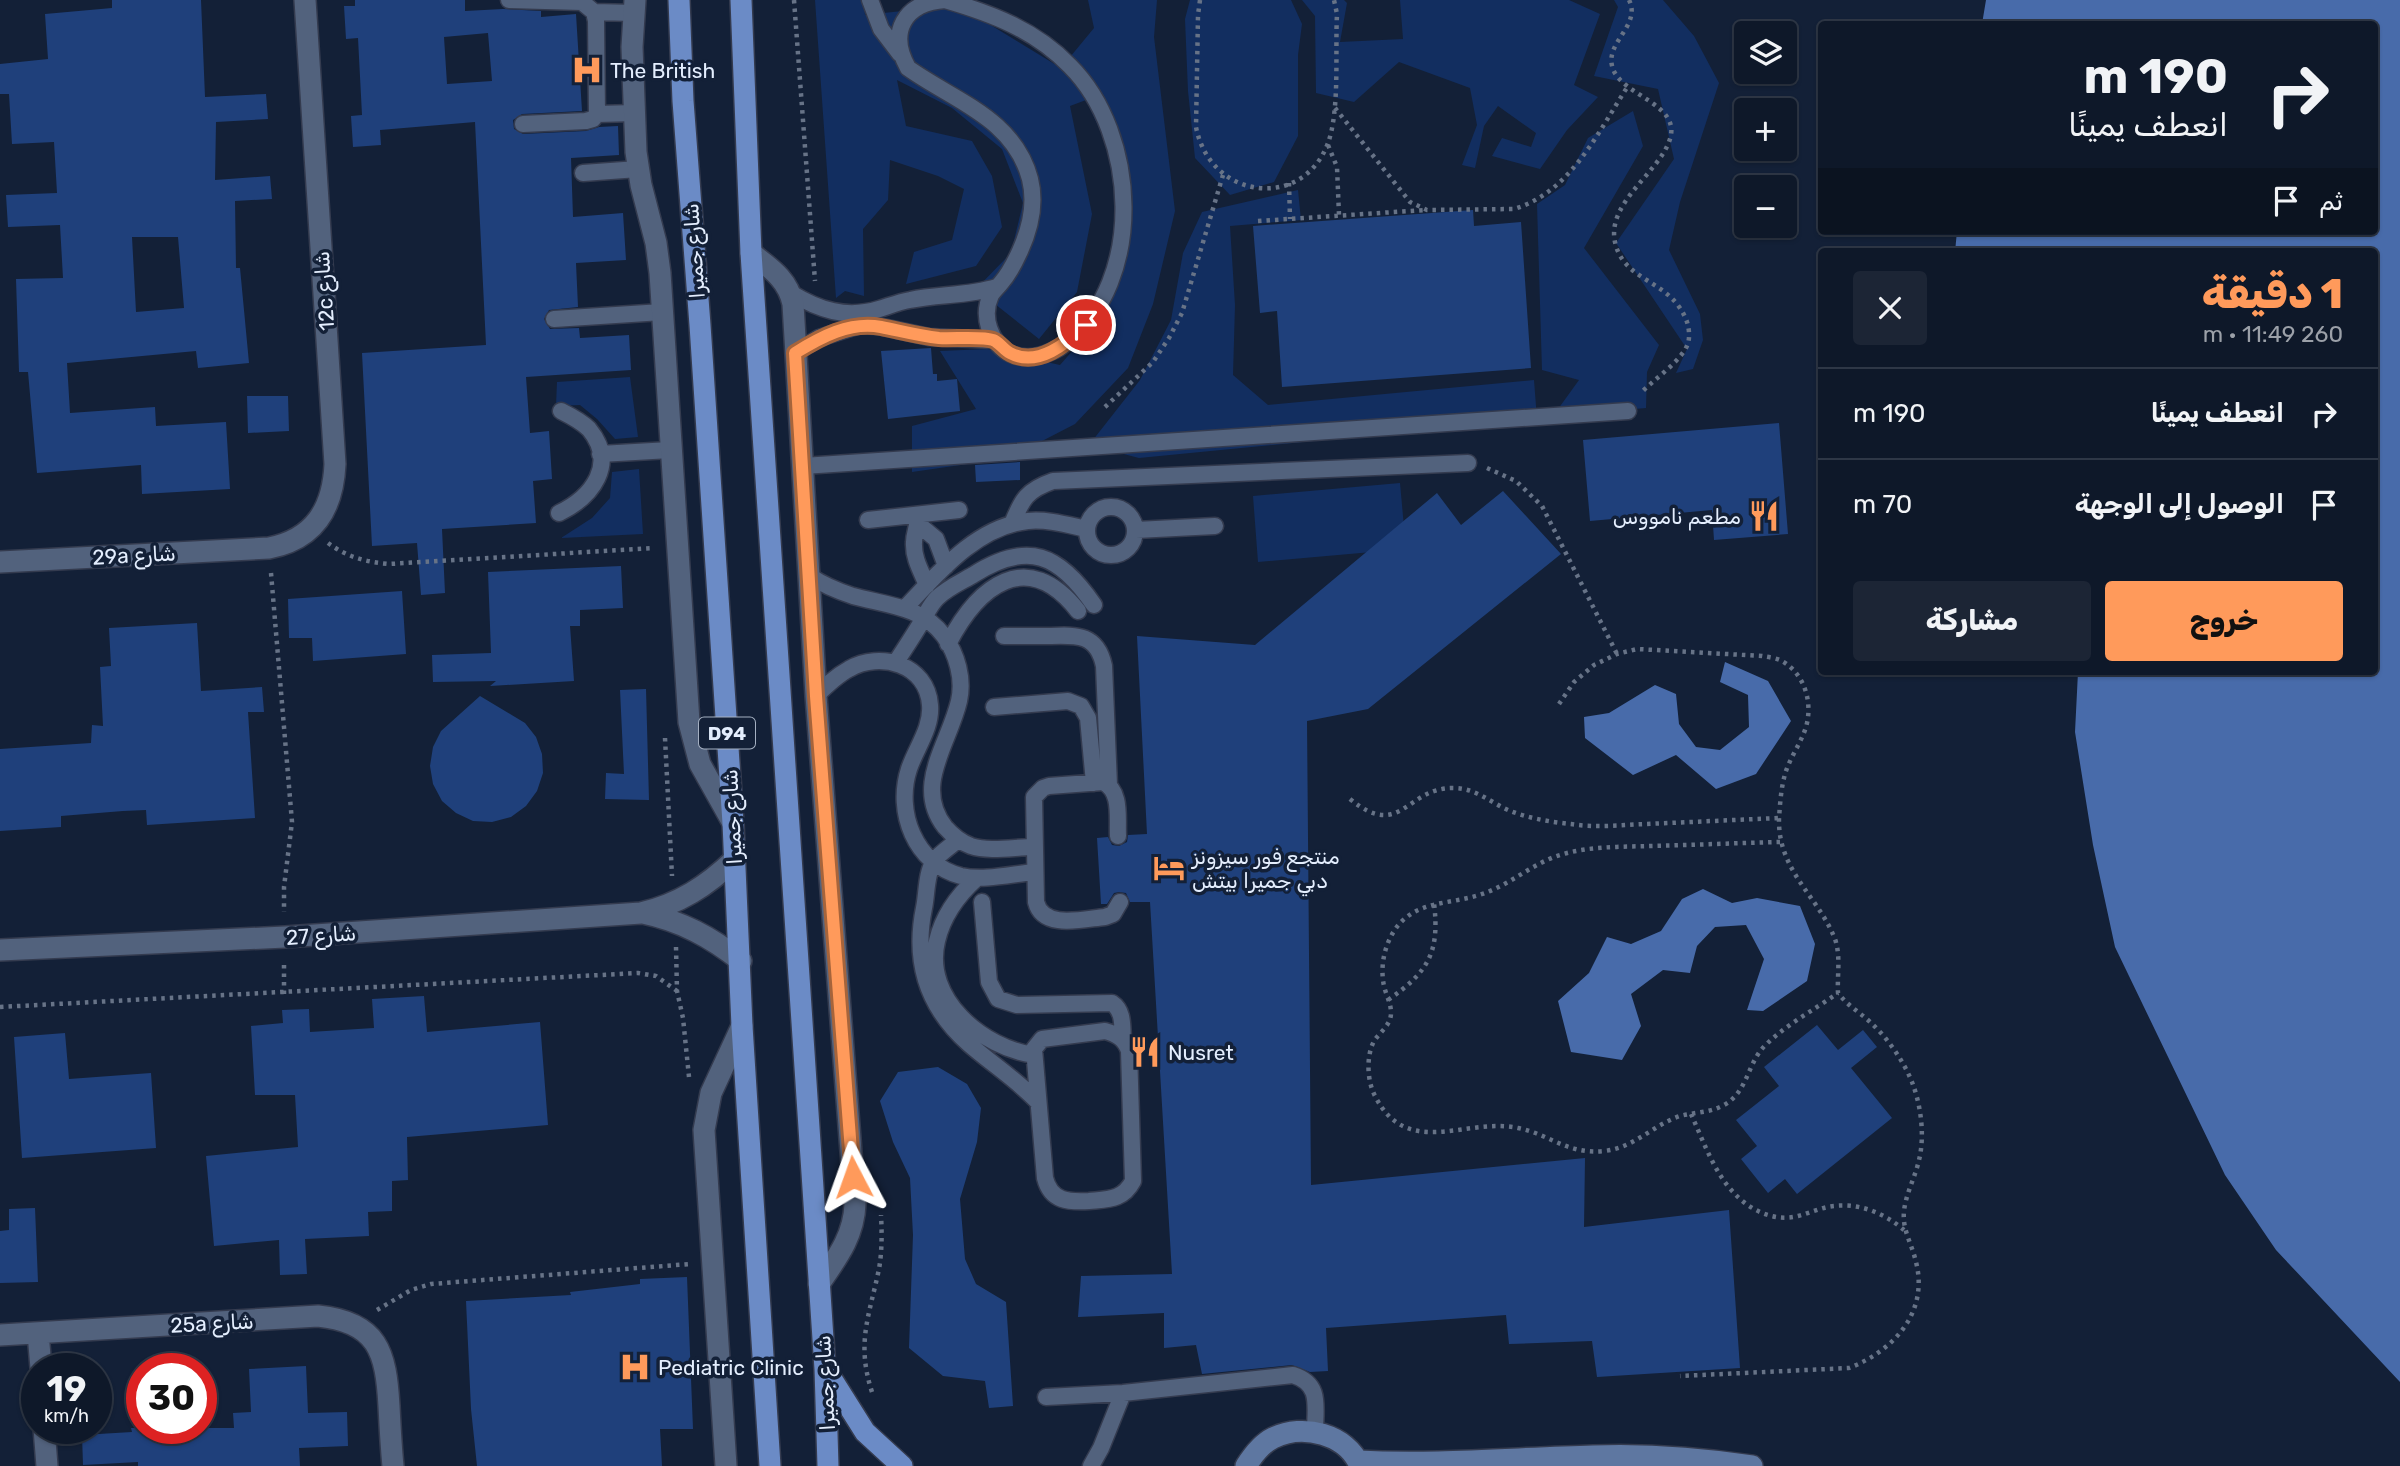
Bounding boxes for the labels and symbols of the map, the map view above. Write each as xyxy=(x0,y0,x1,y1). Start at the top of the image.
hospital icon: The British xyxy=(570,53,604,87)
place label: The British xyxy=(610,58,715,83)
street label: شارع جميرا xyxy=(678,202,712,299)
street label: 12c شارع xyxy=(309,250,341,332)
pin xyxy=(1056,295,1116,355)
restaurant icon: مطعم نامووس xyxy=(1747,499,1781,533)
place label: مطعم نامووس xyxy=(1613,504,1741,531)
street label: 29a شارع xyxy=(92,540,176,572)
road number: D94 xyxy=(699,718,755,748)
street label: شارع جميرا xyxy=(717,769,749,865)
place label: منتجع فور سيزونز دبي جميرا بيتش xyxy=(1190,844,1340,897)
hotel icon: منتجع فور سيزونز دبي جميرا بيتش xyxy=(1152,851,1186,885)
street label: شارع 27 xyxy=(285,920,357,952)
restaurant icon: Nusret xyxy=(1128,1035,1162,1069)
place label: Nusret xyxy=(1168,1040,1234,1065)
position arrow xyxy=(816,1140,890,1214)
street label: 25a شارع xyxy=(170,1308,254,1340)
street label: شارع جميرا xyxy=(810,1335,842,1431)
hospital icon: Pediatric Clinic xyxy=(618,1350,652,1384)
speed limit sign: 30 xyxy=(126,1353,217,1444)
place label: Pediatric Clinic xyxy=(658,1355,804,1380)

